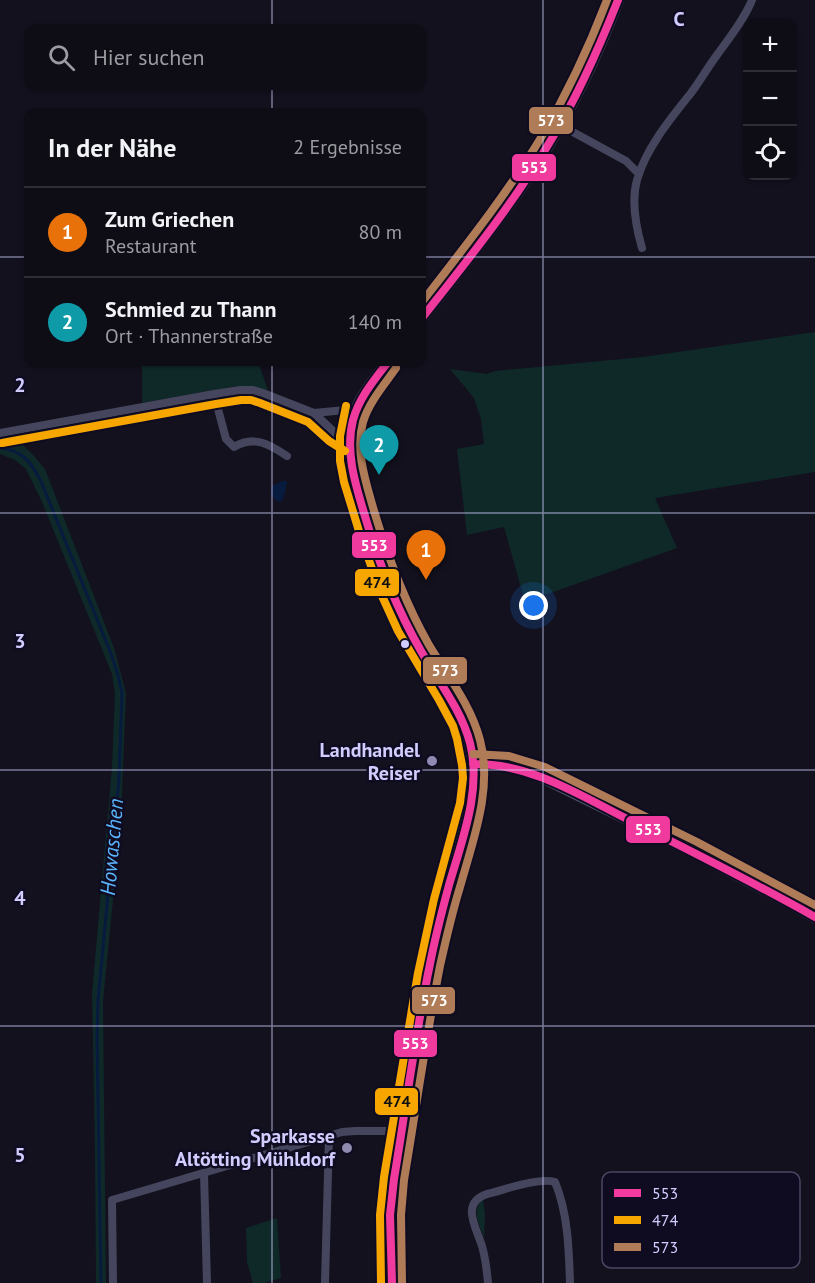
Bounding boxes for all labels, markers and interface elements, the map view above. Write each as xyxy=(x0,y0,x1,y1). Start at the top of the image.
text: C xyxy=(673,6,685,32)
map controls xyxy=(743,18,797,180)
button: + xyxy=(743,18,797,72)
search box xyxy=(24,24,426,90)
icon: search xyxy=(45,41,78,74)
text: Hier suchen xyxy=(93,43,205,71)
button: − xyxy=(743,72,797,126)
line badge: 573 xyxy=(528,106,574,135)
text: 573 xyxy=(537,110,565,130)
button: locate xyxy=(743,126,797,180)
text: In der Nähe xyxy=(48,131,176,164)
text: 2 Ergebnisse xyxy=(293,134,402,160)
line badge: 553 xyxy=(511,153,557,182)
text: 553 xyxy=(520,157,548,177)
text: Zum Griechen xyxy=(105,205,234,233)
text: 1 xyxy=(62,219,73,245)
text: 80 m xyxy=(359,219,402,245)
text: Restaurant xyxy=(105,233,196,259)
text: Schmied zu Thann xyxy=(105,295,276,323)
text: 2 xyxy=(62,309,73,335)
text: 140 m xyxy=(348,309,402,335)
text: Ort · Thannerstraße xyxy=(105,323,273,349)
text: 2 xyxy=(14,372,26,398)
pin: 2 xyxy=(360,426,398,475)
pin: 1 xyxy=(406,530,446,580)
line badge: 553 xyxy=(351,531,397,559)
text: 553 xyxy=(360,535,388,555)
line badge: 474 xyxy=(354,568,400,597)
text: 474 xyxy=(363,572,391,592)
your location xyxy=(519,591,548,620)
text: 3 xyxy=(14,628,26,654)
unlabelled marker xyxy=(399,638,411,650)
line badge: 573 xyxy=(422,656,468,685)
text: 573 xyxy=(431,660,459,680)
place label: Landhandel Reiser xyxy=(320,737,420,786)
marker: Landhandel Reiser xyxy=(425,754,439,768)
water label: Howaschen xyxy=(94,797,129,897)
line badge: 553 xyxy=(625,815,671,844)
text: 553 xyxy=(634,819,662,839)
text: 4 xyxy=(14,885,26,911)
line badge: 573 xyxy=(411,986,456,1015)
text: 573 xyxy=(420,990,448,1010)
line badge: 553 xyxy=(393,1029,438,1058)
text: 553 xyxy=(401,1033,429,1053)
line badge: 474 xyxy=(374,1087,419,1116)
text: 474 xyxy=(383,1091,411,1111)
place label: Sparkasse Altötting Mühldorf xyxy=(175,1123,337,1172)
marker: Sparkasse Altötting Mühldorf xyxy=(340,1141,354,1155)
text: 5 xyxy=(14,1142,26,1168)
legend xyxy=(602,1172,800,1268)
text: 553 xyxy=(652,1183,678,1203)
text: 474 xyxy=(652,1210,678,1230)
text: 573 xyxy=(652,1237,678,1257)

